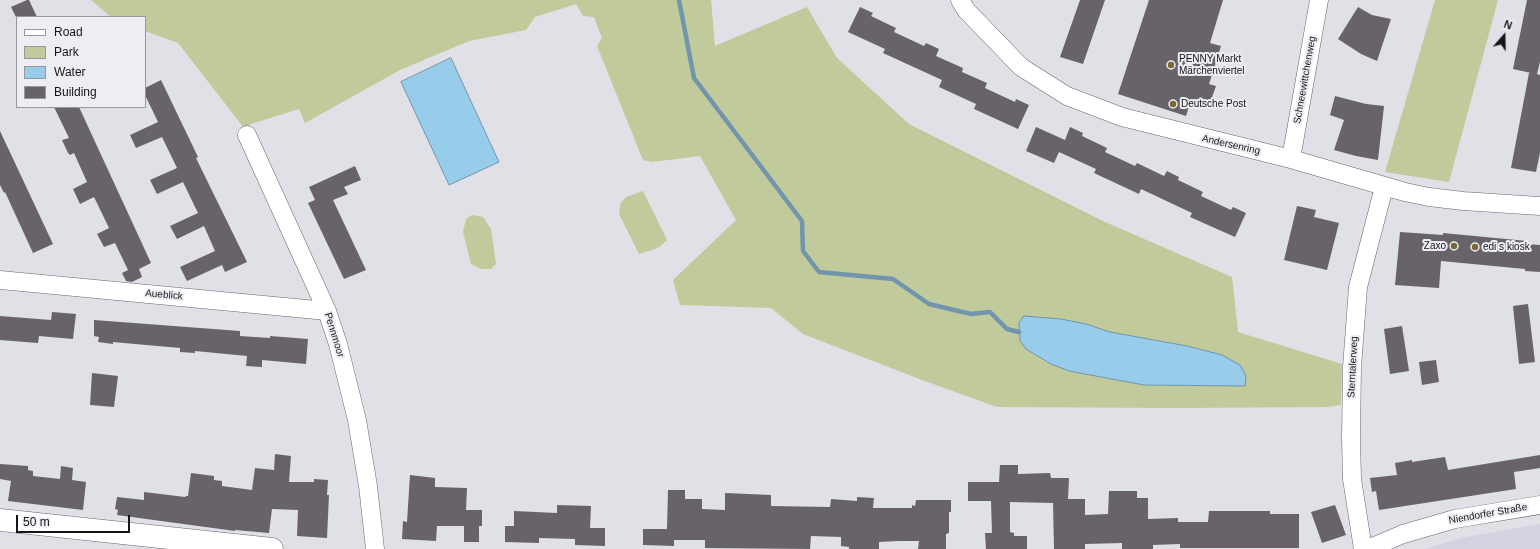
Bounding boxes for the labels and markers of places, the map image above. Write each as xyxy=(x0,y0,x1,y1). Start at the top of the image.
place label: PENNY Markt Märchenviertel xyxy=(1179,53,1245,76)
marker: PENNY Markt Märchenviertel xyxy=(1166,60,1176,70)
place label: Deutsche Post xyxy=(1181,98,1246,110)
marker: Deutsche Post xyxy=(1168,99,1178,109)
place label: Zaxo xyxy=(1424,240,1446,252)
marker: Zaxo xyxy=(1449,241,1459,251)
place label: edi s kiosk xyxy=(1483,241,1530,253)
marker: edi s kiosk xyxy=(1470,242,1480,252)

